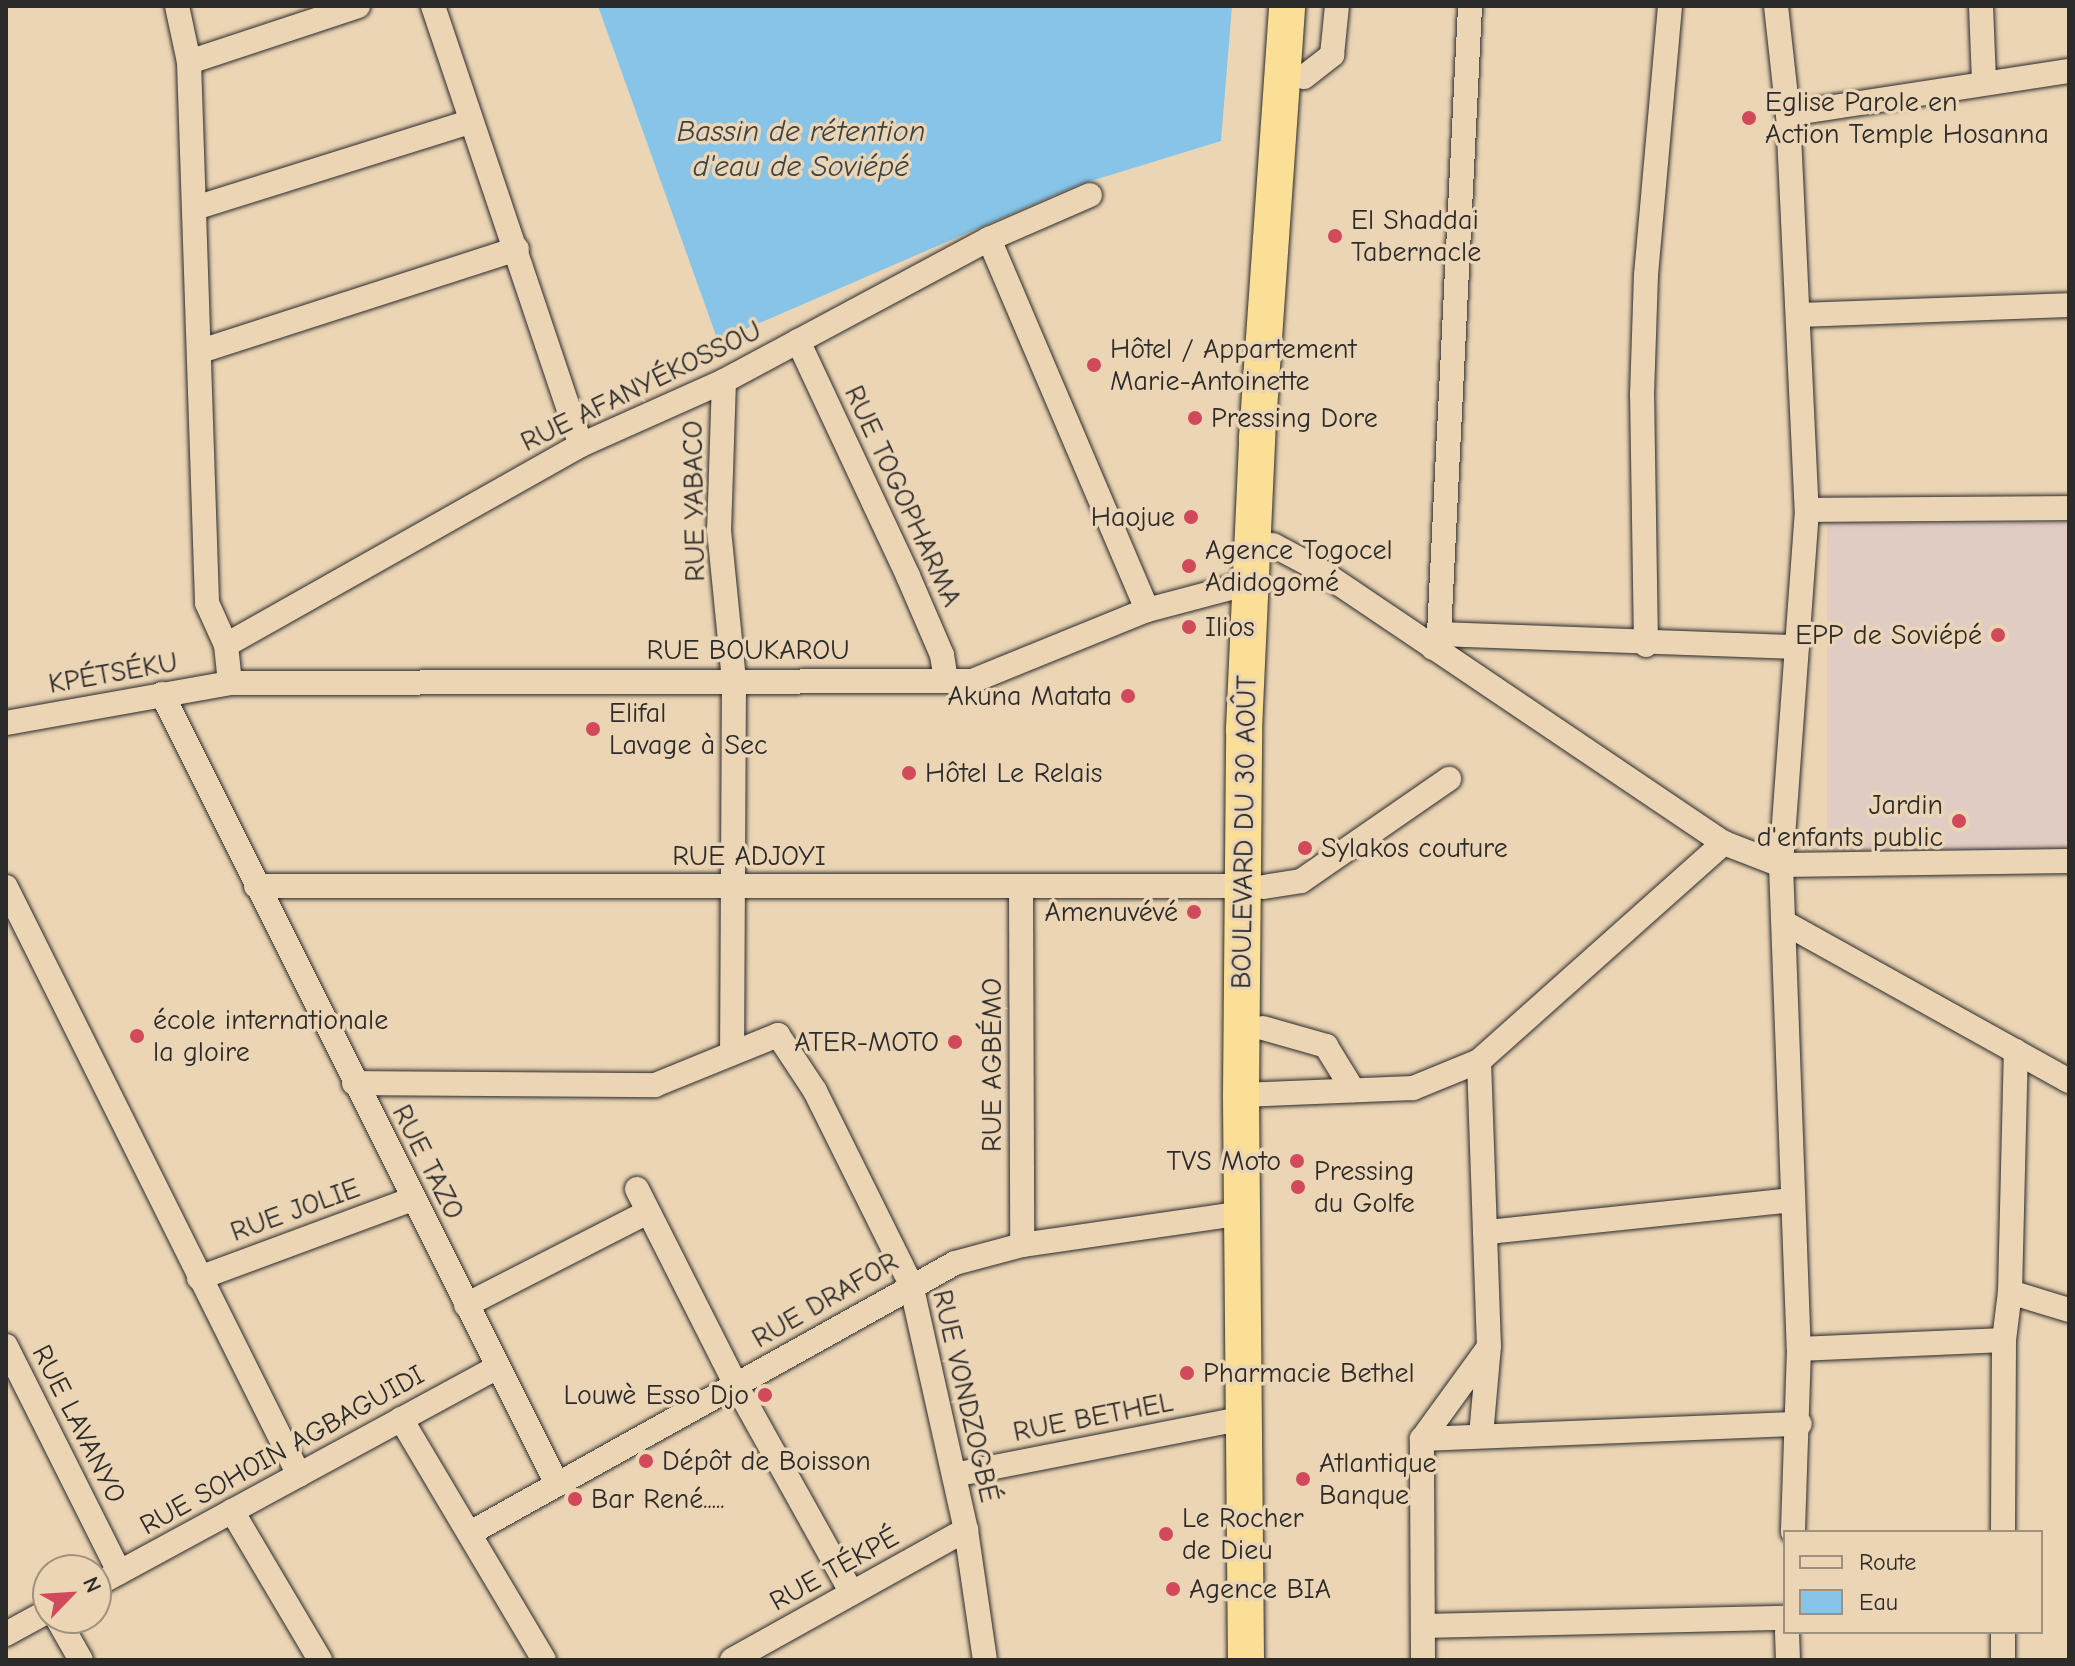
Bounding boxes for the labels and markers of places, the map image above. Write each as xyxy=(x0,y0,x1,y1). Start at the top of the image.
place label: Eglise Parole en Action Temple Hosanna xyxy=(1765,85,2049,151)
marker: Eglise Parole en Action Temple Hosanna xyxy=(1740,109,1758,127)
place label: El Shaddai Tabernacle xyxy=(1351,203,1481,269)
marker: El Shaddai Tabernacle xyxy=(1326,227,1344,245)
place label: Hôtel / Appartement Marie-Antoinette xyxy=(1110,332,1357,398)
marker: Hôtel / Appartement Marie-Antoinette xyxy=(1085,356,1103,374)
place label: Pressing Dore xyxy=(1211,401,1378,435)
marker: Pressing Dore xyxy=(1186,409,1204,427)
place label: Haojue xyxy=(1091,500,1175,534)
marker: Haojue xyxy=(1182,508,1200,526)
place label: Agence Togocel Adidogomé xyxy=(1205,533,1393,599)
marker: Agence Togocel Adidogomé xyxy=(1180,557,1198,575)
place label: Ilios xyxy=(1205,610,1255,644)
marker: Ilios xyxy=(1180,618,1198,636)
place label: EPP de Soviépé xyxy=(1795,618,1982,652)
marker: EPP de Soviépé xyxy=(1989,626,2007,644)
place label: Akuna Matata xyxy=(947,679,1112,713)
marker: Akuna Matata xyxy=(1119,687,1137,705)
place label: Elifal Lavage à Sec xyxy=(609,696,768,762)
marker: Elifal Lavage à Sec xyxy=(584,720,602,738)
place label: Hôtel Le Relais xyxy=(925,756,1102,790)
marker: Hôtel Le Relais xyxy=(900,764,918,782)
place label: Jardin d'enfants public xyxy=(1757,788,1943,854)
marker: Jardin d'enfants public xyxy=(1950,812,1968,830)
place label: Sylakos couture xyxy=(1321,831,1508,865)
marker: Sylakos couture xyxy=(1296,839,1314,857)
place label: Amenuvévé xyxy=(1044,895,1178,929)
marker: Amenuvévé xyxy=(1185,903,1203,921)
place label: école internationale la gloire xyxy=(153,1003,388,1069)
place label: ATER-MOTO xyxy=(794,1025,939,1059)
marker: école internationale la gloire xyxy=(128,1027,146,1045)
marker: ATER-MOTO xyxy=(946,1033,964,1051)
place label: TVS Moto xyxy=(1167,1144,1281,1178)
marker: TVS Moto xyxy=(1288,1152,1306,1170)
place label: Pressing du Golfe xyxy=(1314,1154,1415,1220)
marker: Pressing du Golfe xyxy=(1289,1178,1307,1196)
place label: Pharmacie Bethel xyxy=(1203,1356,1415,1390)
marker: Pharmacie Bethel xyxy=(1178,1364,1196,1382)
place label: Louwè Esso Djo xyxy=(563,1378,749,1412)
marker: Louwè Esso Djo xyxy=(756,1386,774,1404)
place label: Dépôt de Boisson xyxy=(662,1444,871,1478)
place label: Atlantique Banque xyxy=(1319,1446,1436,1512)
marker: Dépôt de Boisson xyxy=(637,1452,655,1470)
marker: Atlantique Banque xyxy=(1294,1470,1312,1488)
place label: Bar René..... xyxy=(591,1482,725,1516)
marker: Bar René..... xyxy=(566,1490,584,1508)
place label: Le Rocher de Dieu xyxy=(1182,1501,1304,1567)
marker: Le Rocher de Dieu xyxy=(1157,1525,1175,1543)
place label: Agence BIA xyxy=(1189,1572,1331,1606)
marker: Agence BIA xyxy=(1164,1580,1182,1598)

